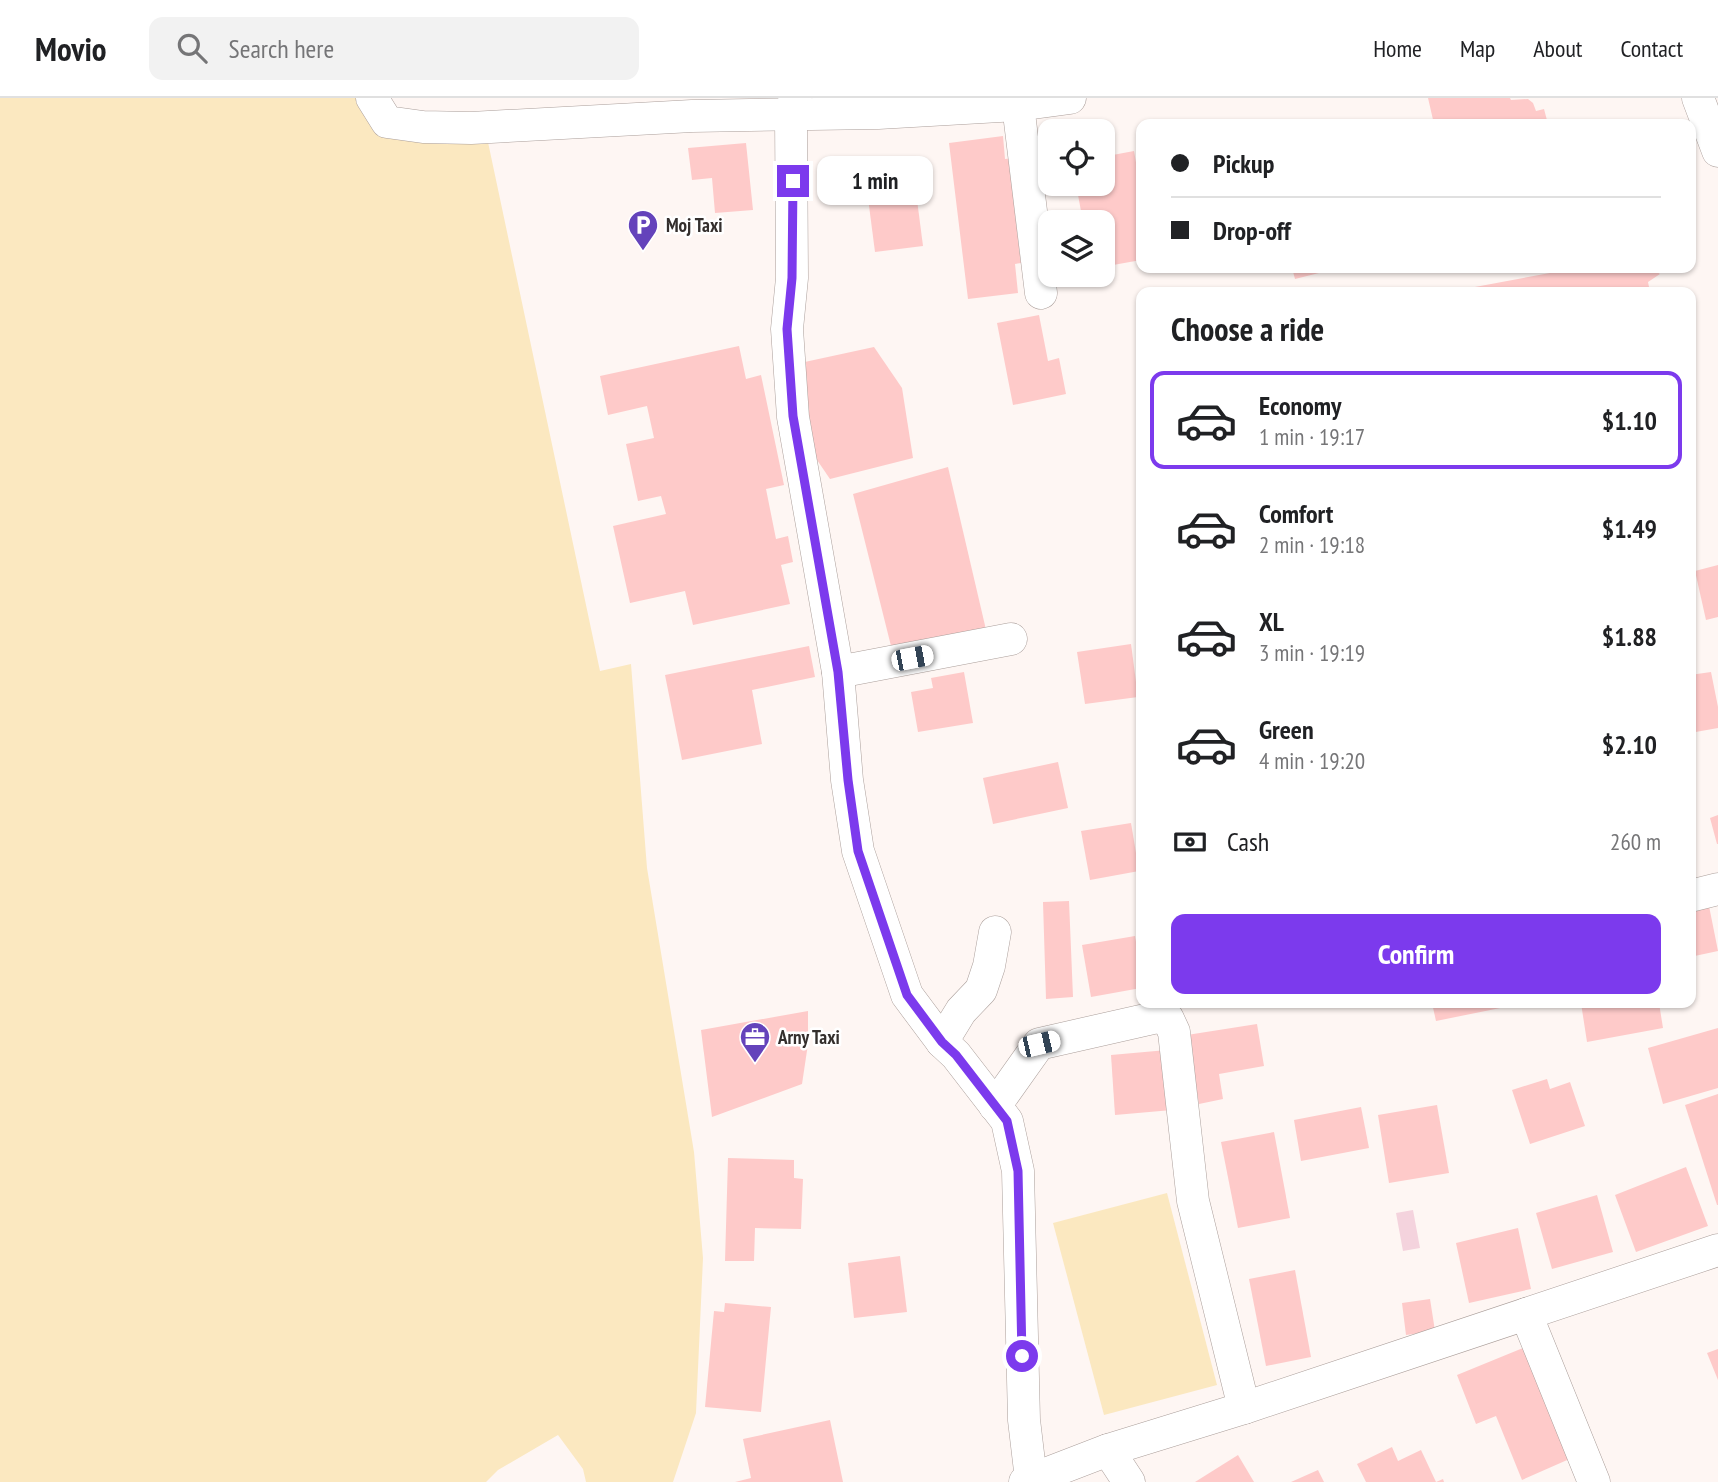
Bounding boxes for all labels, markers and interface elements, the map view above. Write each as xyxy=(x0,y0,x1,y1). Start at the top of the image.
search box xyxy=(149,17,639,80)
text: Movio xyxy=(35,27,107,70)
icon: search xyxy=(173,29,211,67)
text: Search here xyxy=(229,32,334,65)
text: Home xyxy=(1373,33,1422,64)
text: Map xyxy=(1460,33,1495,64)
text: About xyxy=(1533,33,1582,64)
text: Contact xyxy=(1620,33,1683,64)
map controls xyxy=(1038,119,1115,287)
button: locate xyxy=(1038,119,1115,196)
text: Pickup xyxy=(1213,147,1274,180)
callout: 1 min xyxy=(818,156,933,206)
route end xyxy=(777,165,809,197)
text: 1 min xyxy=(852,166,898,195)
parking icon: Moj Taxi xyxy=(626,208,660,252)
button: layers xyxy=(1038,210,1115,287)
place label: Moj Taxi xyxy=(666,213,723,237)
text: Drop-off xyxy=(1213,214,1291,247)
text: Choose a ride xyxy=(1171,308,1324,350)
icon: car xyxy=(1175,389,1238,452)
text: Economy xyxy=(1259,389,1341,422)
text: $1.10 xyxy=(1602,404,1657,437)
text: 1 min · 19:17 xyxy=(1259,422,1365,451)
icon: car xyxy=(1175,497,1238,560)
text: Comfort xyxy=(1259,497,1333,530)
text: $1.49 xyxy=(1602,512,1657,545)
text: 2 min · 19:18 xyxy=(1259,530,1365,559)
icon: car xyxy=(1175,605,1238,668)
text: XL xyxy=(1259,605,1284,638)
text: $1.88 xyxy=(1602,620,1657,653)
text: 3 min · 19:19 xyxy=(1259,638,1365,667)
car xyxy=(890,644,935,672)
icon: car xyxy=(1175,713,1238,776)
text: Green xyxy=(1259,713,1314,746)
text: $2.10 xyxy=(1602,728,1657,761)
text: 4 min · 19:20 xyxy=(1259,746,1365,775)
icon: cash xyxy=(1171,823,1209,861)
text: Cash xyxy=(1227,825,1269,858)
text: 260 m xyxy=(1610,827,1661,856)
button: Confirm xyxy=(1171,914,1661,994)
office icon: Arny Taxi xyxy=(738,1020,772,1064)
place label: Arny Taxi xyxy=(777,1025,840,1049)
car xyxy=(1017,1029,1062,1059)
route start xyxy=(1006,1340,1038,1372)

